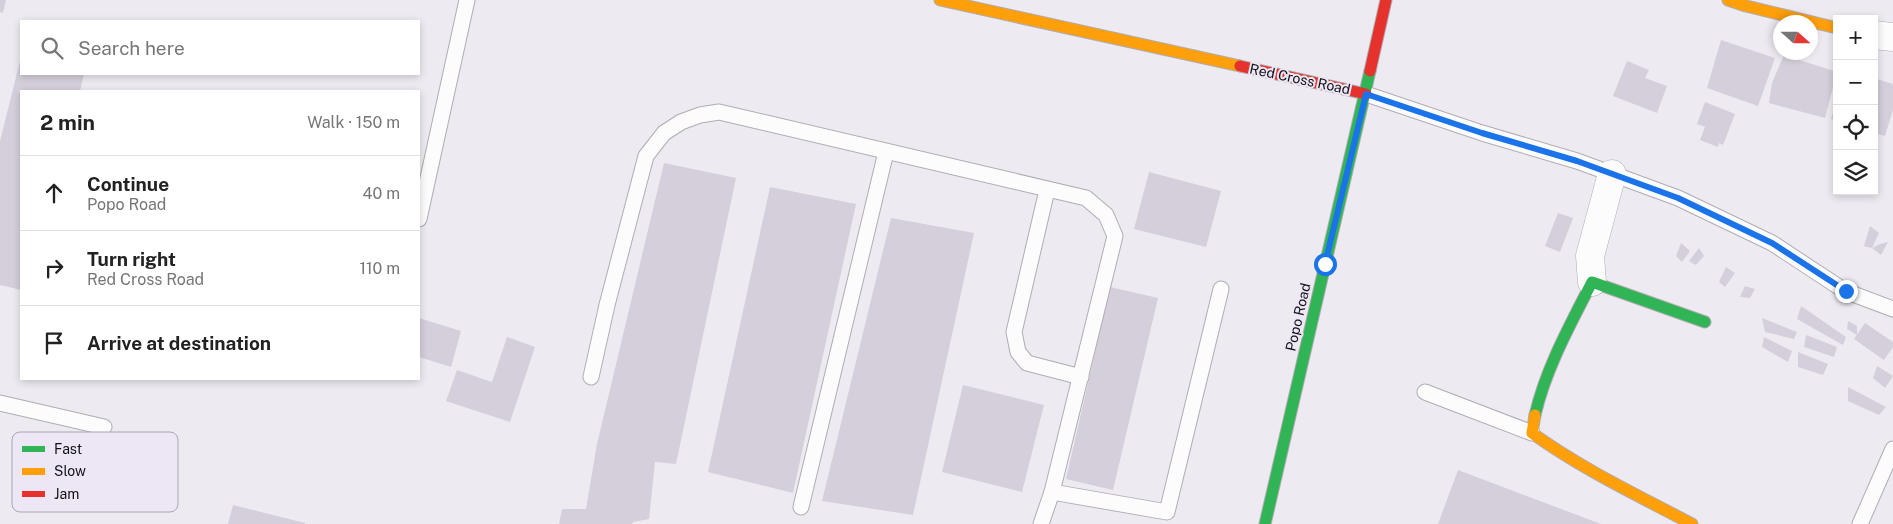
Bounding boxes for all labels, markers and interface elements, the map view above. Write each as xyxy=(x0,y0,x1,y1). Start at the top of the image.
north arrow xyxy=(1773,15,1818,60)
map controls xyxy=(1833,15,1878,195)
button: + xyxy=(1833,15,1878,60)
search box xyxy=(20,20,420,75)
icon: search xyxy=(38,34,66,62)
text: Search here xyxy=(78,37,185,59)
button: − xyxy=(1833,60,1878,105)
street label: Red Cross Road xyxy=(1248,61,1352,97)
button: locate xyxy=(1833,105,1878,150)
text: 2 min xyxy=(40,110,95,135)
text: Walk · 150 m xyxy=(307,113,400,132)
button: layers xyxy=(1833,150,1878,195)
text: Continue xyxy=(87,173,169,195)
icon: ahead xyxy=(40,179,68,207)
text: 40 m xyxy=(362,184,400,203)
text: Popo Road xyxy=(87,195,166,214)
text: Turn right xyxy=(87,248,176,270)
route start xyxy=(1314,253,1337,276)
icon: right xyxy=(40,254,68,282)
text: 110 m xyxy=(359,259,400,278)
text: Red Cross Road xyxy=(87,270,204,289)
route end xyxy=(1835,280,1858,303)
street label: Popo Road xyxy=(1282,281,1314,353)
icon: arrive xyxy=(40,329,68,357)
text: Arrive at destination xyxy=(87,332,271,354)
legend xyxy=(12,432,178,512)
text: Fast xyxy=(54,441,82,457)
text: Slow xyxy=(54,463,86,479)
text: Jam xyxy=(54,486,79,502)

